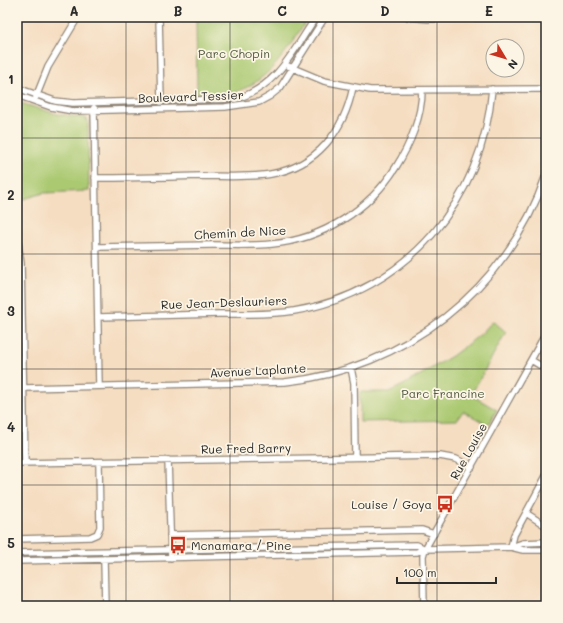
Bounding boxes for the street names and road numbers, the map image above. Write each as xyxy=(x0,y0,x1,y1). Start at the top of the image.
street label: Boulevard Tessier xyxy=(138,86,244,106)
street label: Chemin de Nice xyxy=(193,222,287,242)
street label: Rue Jean-Deslauriers xyxy=(161,292,288,312)
street label: Avenue Laplante xyxy=(209,359,307,381)
street label: Rue Louise xyxy=(446,420,490,482)
street label: Rue Fred Barry xyxy=(201,439,291,457)

